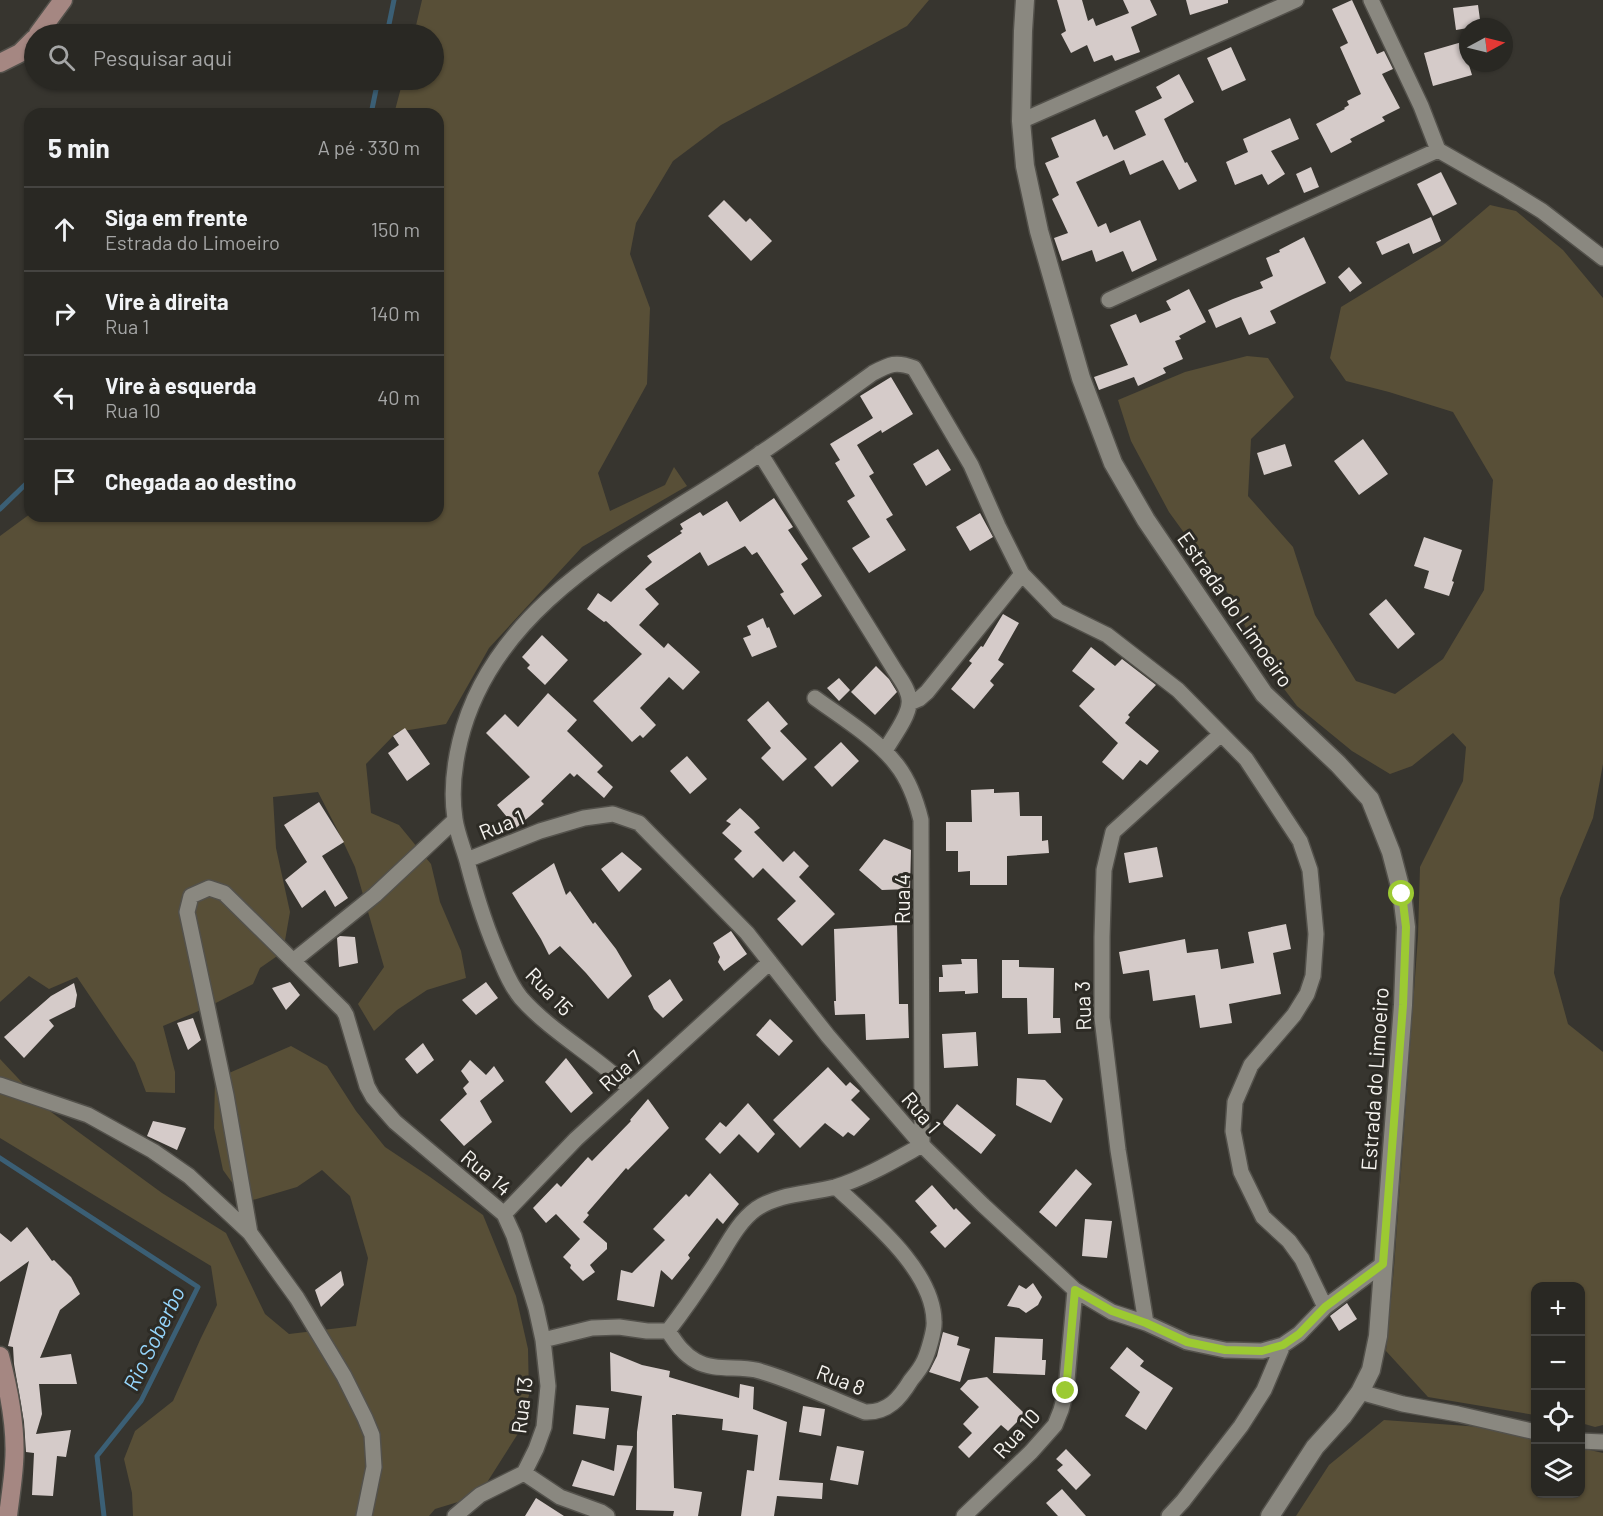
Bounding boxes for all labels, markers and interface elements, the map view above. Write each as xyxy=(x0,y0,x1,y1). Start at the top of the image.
north arrow xyxy=(1459,18,1513,72)
search box xyxy=(24,24,444,90)
icon: search xyxy=(45,41,78,74)
text: Pesquisar aqui xyxy=(93,44,232,70)
text: 5 min xyxy=(48,132,110,163)
text: A pé · 330 m xyxy=(318,135,420,159)
text: Siga em frente xyxy=(105,204,248,230)
icon: ahead xyxy=(48,213,81,246)
text: 150 m xyxy=(371,217,420,241)
text: Estrada do Limoeiro xyxy=(105,230,280,254)
text: Vire à direita xyxy=(105,288,229,314)
icon: right xyxy=(48,297,81,330)
text: 140 m xyxy=(370,301,420,325)
text: Rua 1 xyxy=(105,314,149,338)
text: Vire à esquerda xyxy=(105,372,256,398)
icon: left xyxy=(48,381,81,414)
text: 40 m xyxy=(377,385,420,409)
text: Rua 10 xyxy=(105,398,160,422)
icon: arrive xyxy=(48,465,81,498)
text: Chegada ao destino xyxy=(105,468,296,494)
street label: Estrada do Limoeiro xyxy=(1173,527,1299,691)
street label: Rua 1 xyxy=(475,804,527,844)
street label: Rua 4 xyxy=(889,874,914,924)
route start xyxy=(1388,880,1414,906)
street label: Rua 15 xyxy=(521,962,579,1020)
street label: Rua 3 xyxy=(1069,981,1095,1031)
street label: Estrada do Limoeiro xyxy=(1355,986,1393,1172)
street label: Rua 7 xyxy=(593,1044,647,1096)
street label: Rua 1 xyxy=(897,1086,947,1138)
street label: Rua 14 xyxy=(457,1144,517,1200)
water label: Rio Soberbo xyxy=(117,1282,189,1394)
map controls xyxy=(1531,1282,1585,1498)
button: + xyxy=(1531,1282,1585,1336)
button: − xyxy=(1531,1336,1585,1390)
street label: Rua 8 xyxy=(813,1358,869,1400)
street label: Rua 13 xyxy=(505,1375,537,1435)
route end xyxy=(1052,1377,1078,1403)
button: locate xyxy=(1531,1390,1585,1444)
street label: Rua 10 xyxy=(987,1403,1045,1463)
button: layers xyxy=(1531,1444,1585,1498)

